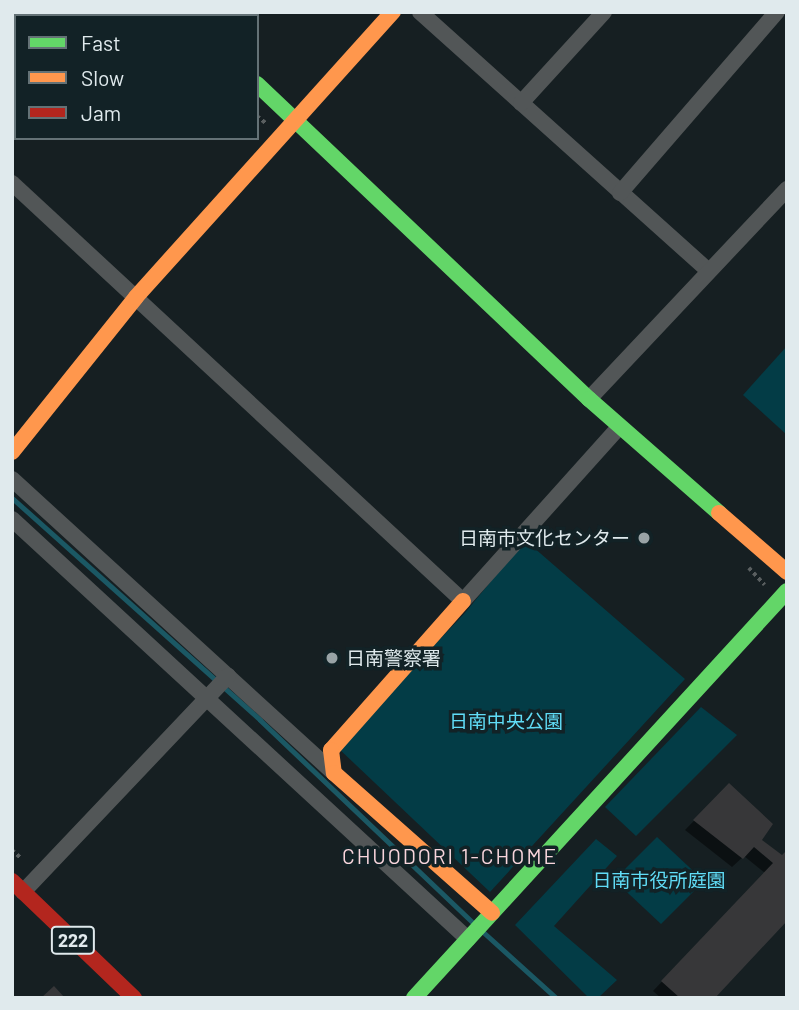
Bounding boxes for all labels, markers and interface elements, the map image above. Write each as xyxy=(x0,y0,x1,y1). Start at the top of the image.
legend xyxy=(14,14,259,140)
text: Fast xyxy=(81,30,121,55)
text: Slow xyxy=(81,65,124,90)
text: Jam xyxy=(81,100,121,125)
place label: 日南市文化センター xyxy=(459,527,630,549)
marker: 日南市文化センター xyxy=(636,530,652,546)
place label: 日南警察署 xyxy=(346,647,441,669)
marker: 日南警察署 xyxy=(324,650,340,666)
park label: 日南中央公園 xyxy=(449,710,563,732)
district label: CHUODORI 1-CHOME xyxy=(344,843,556,869)
park label: 日南市役所庭園 xyxy=(593,869,725,891)
road number: 222 xyxy=(50,925,96,954)

